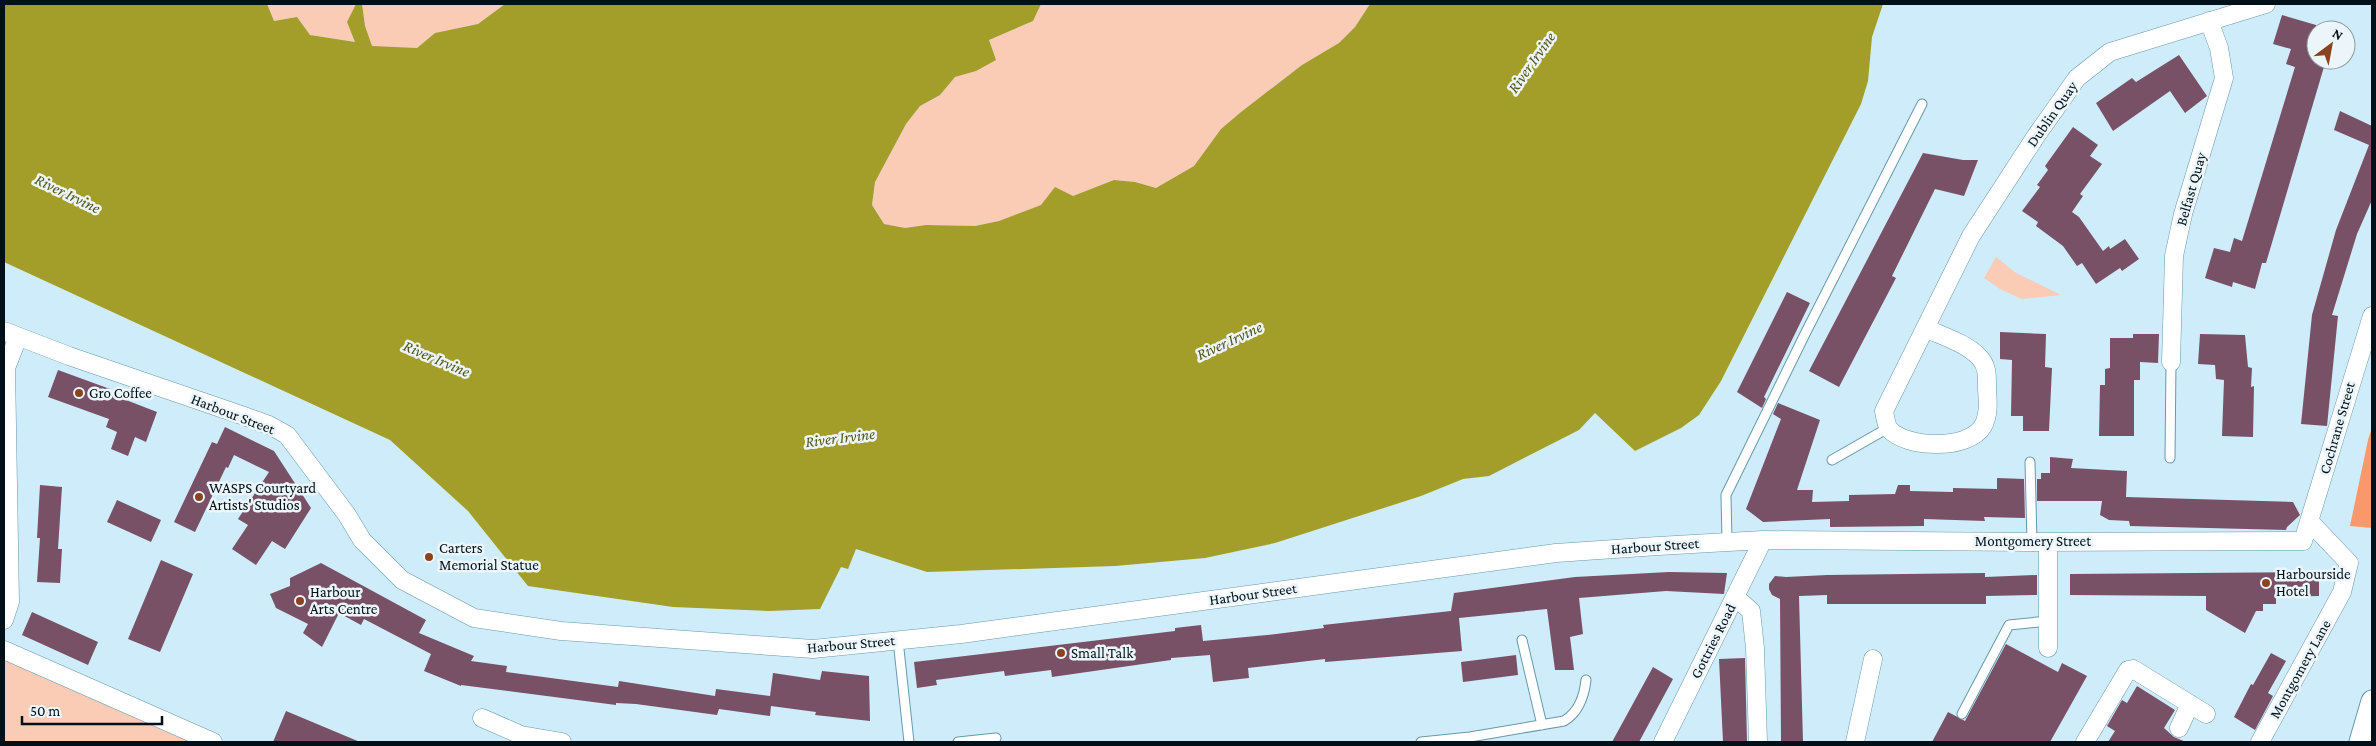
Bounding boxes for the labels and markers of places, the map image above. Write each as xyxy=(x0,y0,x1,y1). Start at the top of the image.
place label: Gro Coffee xyxy=(89,385,152,401)
marker: Gro Coffee xyxy=(73,387,85,399)
place label: WASPS Courtyard Artists' Studios xyxy=(209,480,316,513)
marker: WASPS Courtyard Artists' Studios xyxy=(193,491,205,503)
place label: Carters Memorial Statue xyxy=(439,540,539,573)
marker: Carters Memorial Statue xyxy=(423,551,435,563)
place label: Harbourside Hotel xyxy=(2276,566,2351,599)
marker: Harbourside Hotel xyxy=(2260,577,2272,589)
place label: Harbour Arts Centre xyxy=(310,584,378,617)
marker: Harbour Arts Centre xyxy=(294,595,306,607)
place label: Small Talk xyxy=(1071,645,1134,661)
marker: Small Talk xyxy=(1055,647,1067,659)

